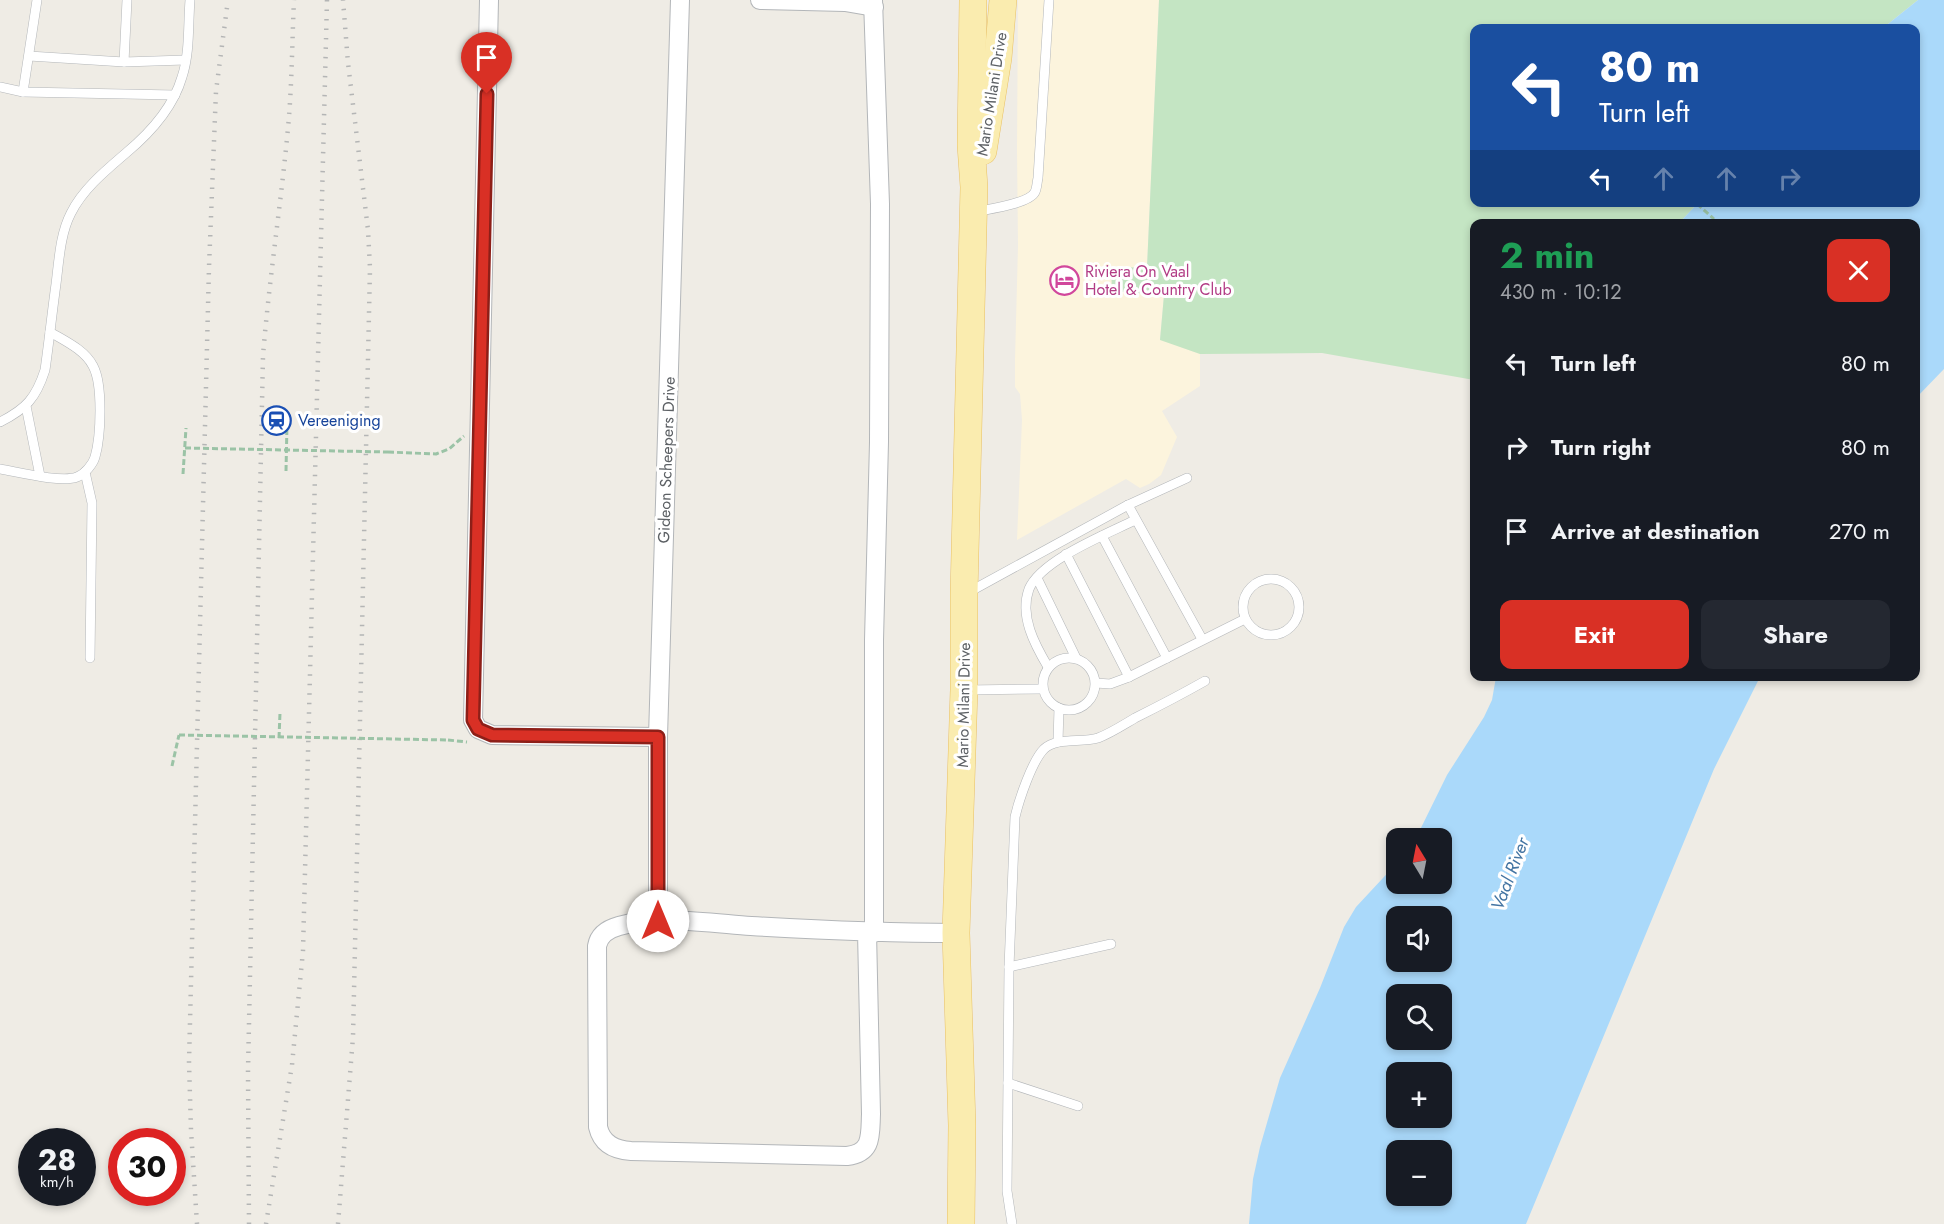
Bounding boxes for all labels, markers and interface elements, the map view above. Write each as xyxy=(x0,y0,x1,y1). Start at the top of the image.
street label: Mario Milani Drive xyxy=(970,30,1013,158)
pin xyxy=(461,32,512,94)
text: 80 m xyxy=(1599,37,1700,98)
icon: arrive xyxy=(470,41,503,74)
icon: left xyxy=(1500,48,1578,126)
text: Turn left xyxy=(1599,93,1689,132)
icon: left xyxy=(1584,162,1617,195)
icon: ahead xyxy=(1647,162,1680,195)
icon: ahead xyxy=(1710,162,1743,195)
icon: right xyxy=(1773,162,1806,195)
text: 2 min xyxy=(1500,229,1595,281)
button: close xyxy=(1827,239,1890,302)
place label: Riviera On Vaal Hotel & Country Club xyxy=(1085,260,1232,301)
hotel icon: Riviera On Vaal Hotel & Country Club xyxy=(1048,264,1080,296)
text: 430 m · 10:12 xyxy=(1500,278,1622,307)
icon: left xyxy=(1500,347,1533,380)
text: Turn left xyxy=(1551,347,1636,379)
text: 80 m xyxy=(1841,347,1890,379)
street label: Gideon Scheepers Drive xyxy=(652,376,681,544)
station icon: Vereeniging xyxy=(261,404,293,436)
place label: Vereeniging xyxy=(298,409,381,432)
icon: right xyxy=(1500,431,1533,464)
text: Turn right xyxy=(1551,431,1651,463)
text: 80 m xyxy=(1841,431,1890,463)
icon: arrive xyxy=(1500,515,1533,548)
text: Arrive at destination xyxy=(1551,515,1760,547)
text: 270 m xyxy=(1829,515,1890,547)
button: Exit xyxy=(1500,600,1689,669)
button: Share xyxy=(1701,600,1890,669)
street label: Mario Milani Drive xyxy=(951,642,976,768)
north arrow xyxy=(1386,828,1452,894)
map controls xyxy=(1386,828,1452,1206)
water label: Vaal River xyxy=(1484,833,1536,914)
position arrow xyxy=(626,889,690,953)
button: sound xyxy=(1386,906,1452,972)
button: search xyxy=(1386,984,1452,1050)
button: + xyxy=(1386,1062,1452,1128)
speed limit sign: 30 xyxy=(108,1128,186,1206)
text: 28 xyxy=(38,1138,76,1181)
button: − xyxy=(1386,1140,1452,1206)
text: km/h xyxy=(40,1171,74,1193)

